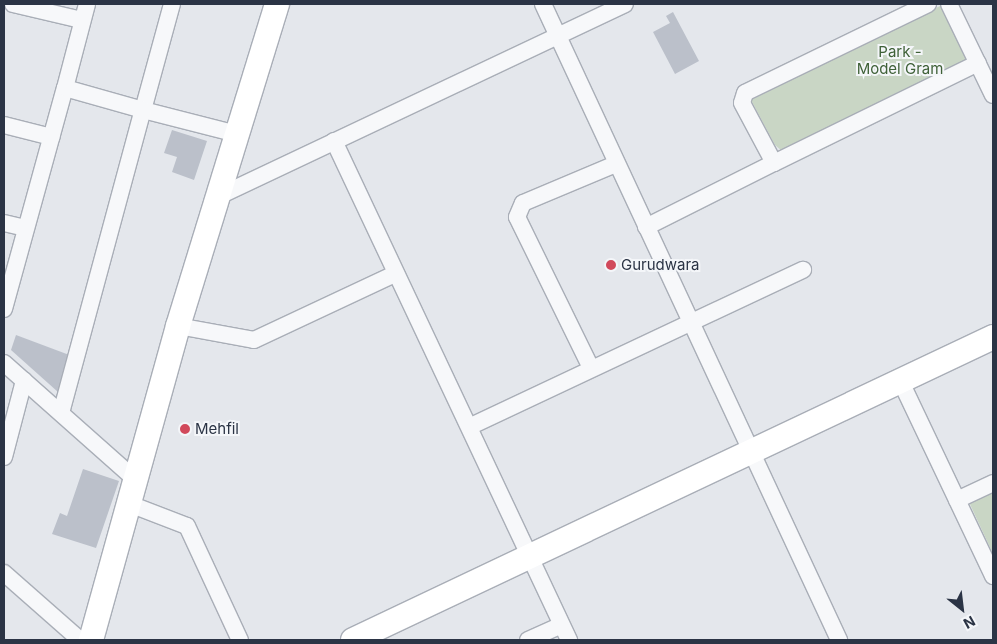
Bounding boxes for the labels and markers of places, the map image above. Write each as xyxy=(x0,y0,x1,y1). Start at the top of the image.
place label: Gurudwara xyxy=(621,256,700,274)
marker: Gurudwara xyxy=(605,259,617,271)
place label: Mehfil xyxy=(195,420,239,438)
marker: Mehfil xyxy=(179,423,191,435)

